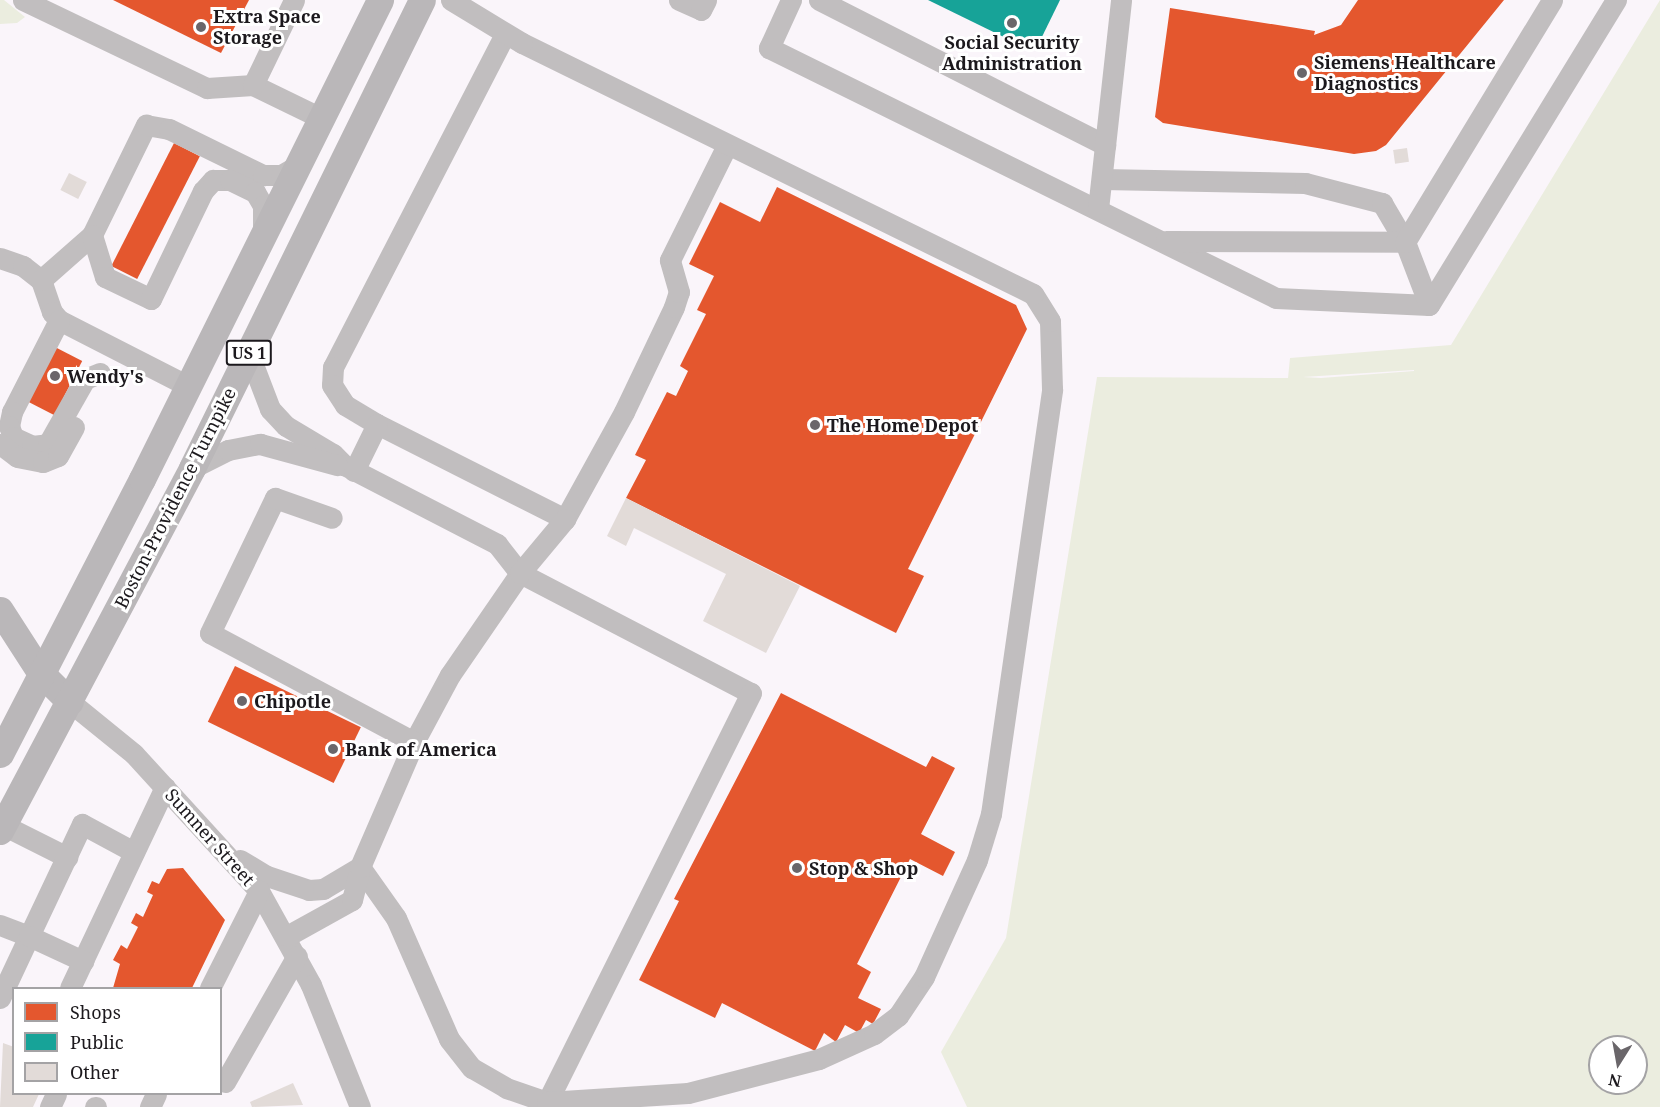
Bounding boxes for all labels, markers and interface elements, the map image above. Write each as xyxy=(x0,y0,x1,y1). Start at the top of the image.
place label: Extra Space Storage xyxy=(213,6,321,48)
marker: Social Security Administration xyxy=(1005,16,1019,30)
marker: Extra Space Storage xyxy=(194,20,208,34)
place label: Social Security Administration xyxy=(942,32,1082,74)
place label: Siemens Healthcare Diagnostics xyxy=(1314,52,1496,94)
marker: Siemens Healthcare Diagnostics xyxy=(1295,66,1309,80)
road number: US 1 xyxy=(225,340,273,366)
place label: Wendy's xyxy=(67,365,143,387)
marker: Wendy's xyxy=(48,369,62,383)
street label: Boston-Providence Turnpike xyxy=(110,384,240,612)
place label: The Home Depot xyxy=(827,414,978,436)
marker: The Home Depot xyxy=(808,418,822,432)
place label: Chipotle xyxy=(254,690,331,712)
marker: Chipotle xyxy=(235,694,249,708)
place label: Bank of America xyxy=(345,738,497,760)
marker: Bank of America xyxy=(326,742,340,756)
street label: Sumner Street xyxy=(161,784,259,890)
place label: Stop & Shop xyxy=(809,857,918,879)
marker: Stop & Shop xyxy=(790,861,804,875)
legend xyxy=(12,987,222,1095)
text: Shops xyxy=(70,1000,121,1024)
text: Public xyxy=(70,1030,124,1054)
north arrow xyxy=(1588,1035,1648,1095)
text: Other xyxy=(70,1060,119,1084)
text: N xyxy=(1607,1069,1623,1093)

